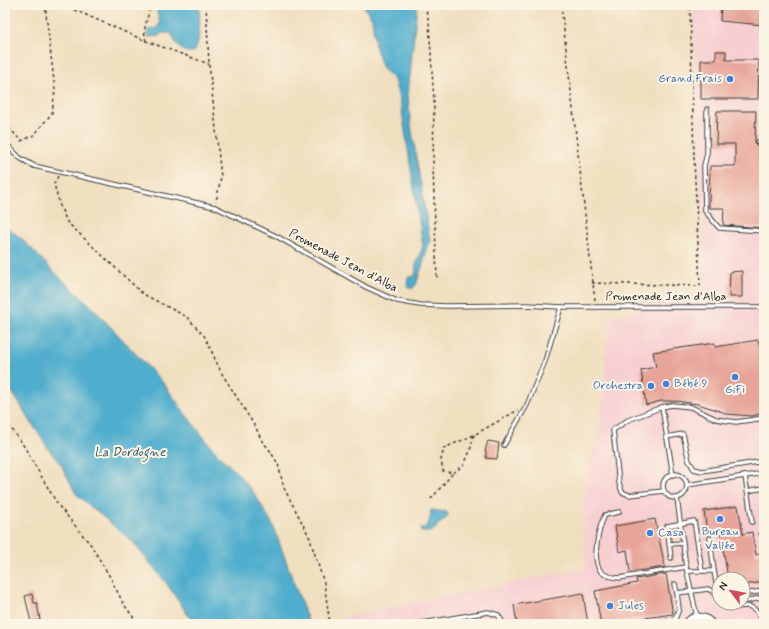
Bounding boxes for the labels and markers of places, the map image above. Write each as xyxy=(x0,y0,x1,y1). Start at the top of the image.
place label: Grand Frais xyxy=(658,71,723,87)
marker: Grand Frais xyxy=(725,74,735,84)
marker: GiFi xyxy=(730,372,740,382)
place label: Bébé 9 xyxy=(674,376,707,392)
place label: Orchestra xyxy=(593,378,643,394)
marker: Bébé 9 xyxy=(661,379,671,389)
marker: Orchestra xyxy=(646,381,656,391)
place label: GiFi xyxy=(725,382,745,398)
marker: Bureau Vallée xyxy=(715,514,725,524)
place label: Bureau Vallée xyxy=(702,524,739,554)
place label: Casa xyxy=(658,525,684,541)
marker: Casa xyxy=(645,528,655,538)
place label: Jules xyxy=(618,598,644,614)
marker: Jules xyxy=(605,601,615,611)

